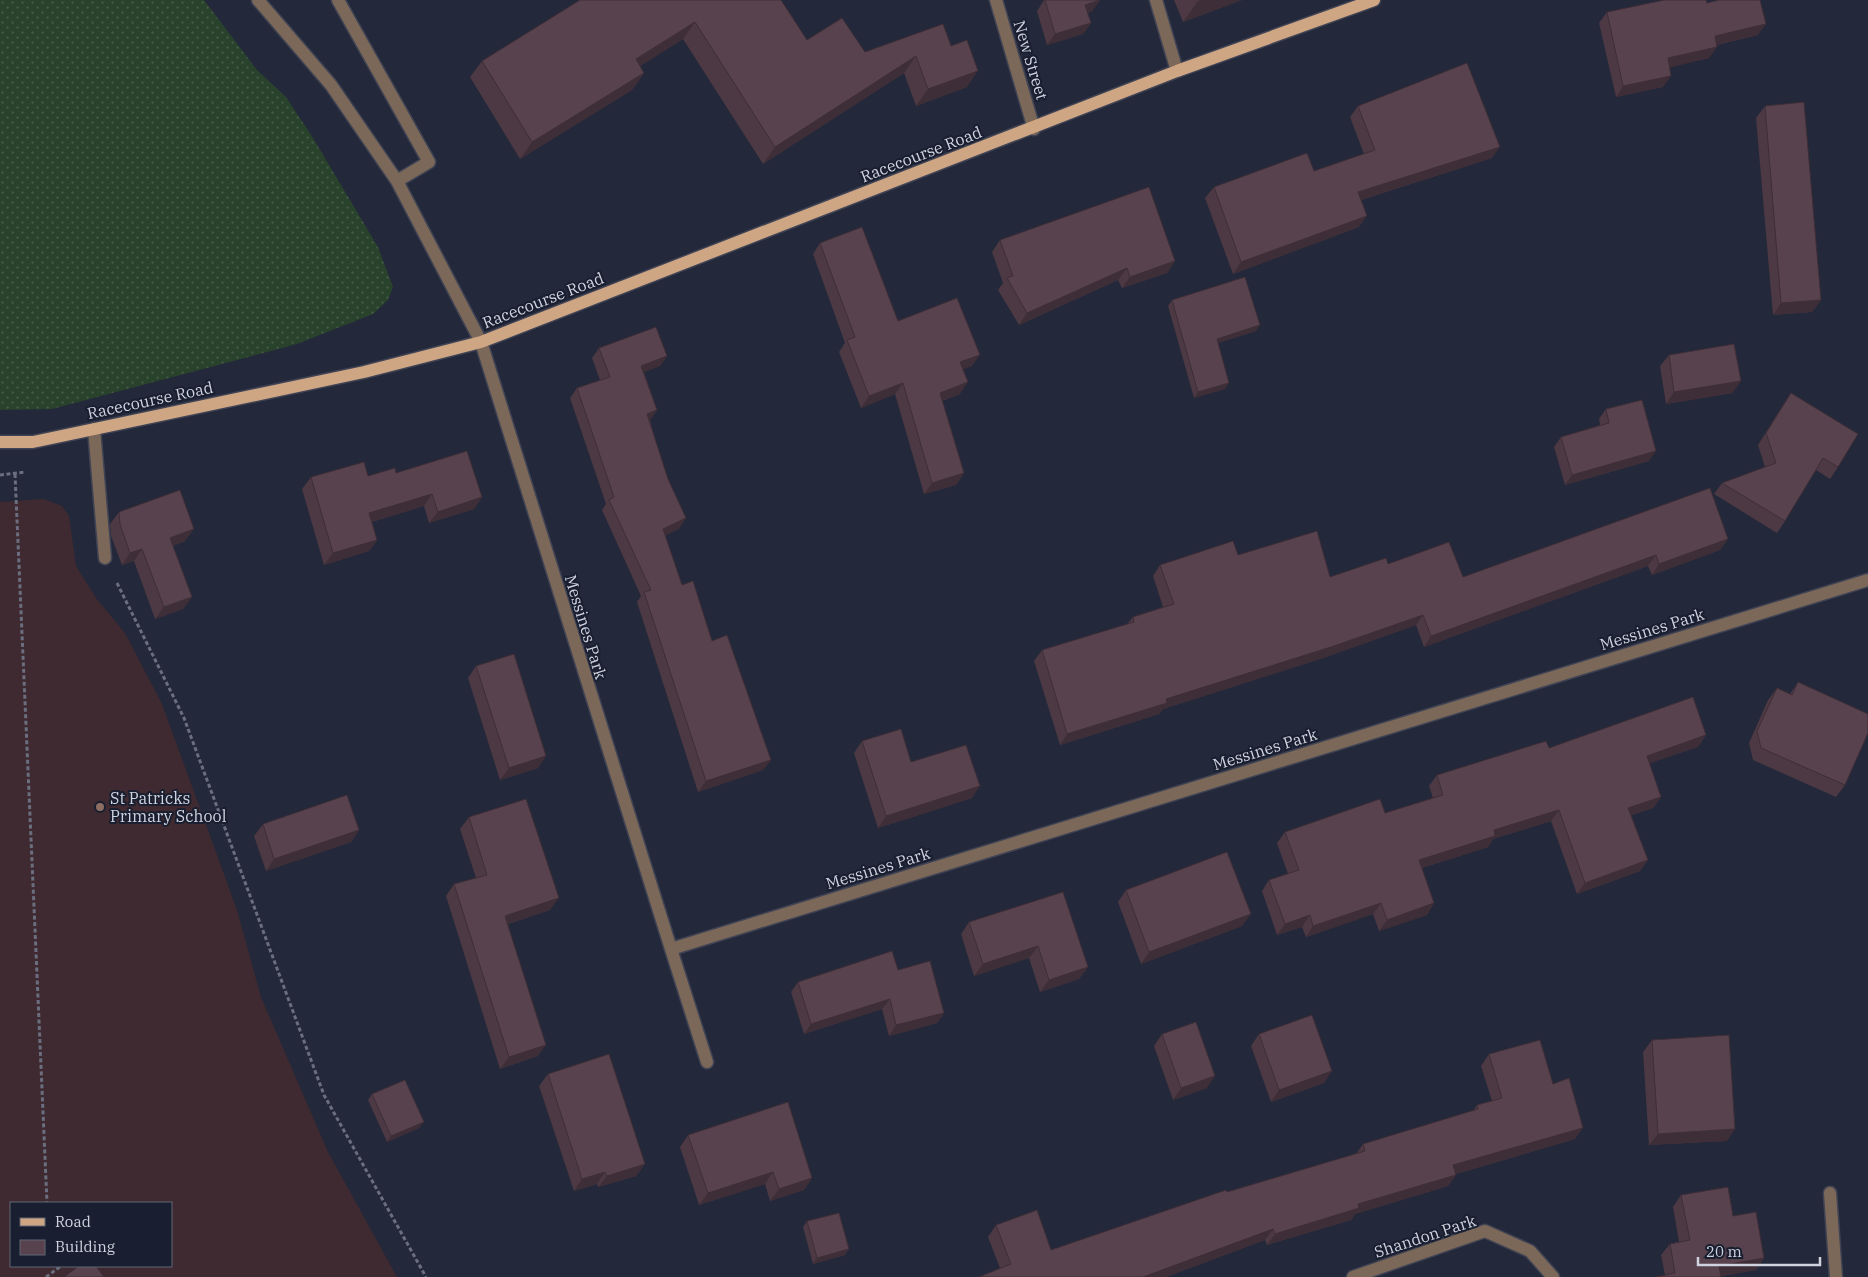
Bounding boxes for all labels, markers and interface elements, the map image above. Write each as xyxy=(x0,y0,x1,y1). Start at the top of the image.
street label: New Street xyxy=(1009,18,1053,102)
street label: Racecourse Road xyxy=(857,122,985,186)
street label: Racecourse Road xyxy=(479,268,607,332)
street label: Racecourse Road xyxy=(85,377,215,423)
street label: Messines Park xyxy=(561,572,612,682)
street label: Messines Park xyxy=(1597,603,1707,654)
street label: Messines Park xyxy=(1210,723,1320,774)
place label: St Patricks Primary School xyxy=(110,788,227,826)
marker: St Patricks Primary School xyxy=(94,801,106,813)
street label: Messines Park xyxy=(823,842,933,893)
legend xyxy=(10,1202,172,1267)
street label: Shandon Park xyxy=(1372,1210,1479,1262)
text: Road xyxy=(55,1212,91,1231)
scale bar xyxy=(1698,1234,1820,1266)
text: Building xyxy=(55,1237,115,1256)
text: 20 m xyxy=(1706,1242,1742,1261)

